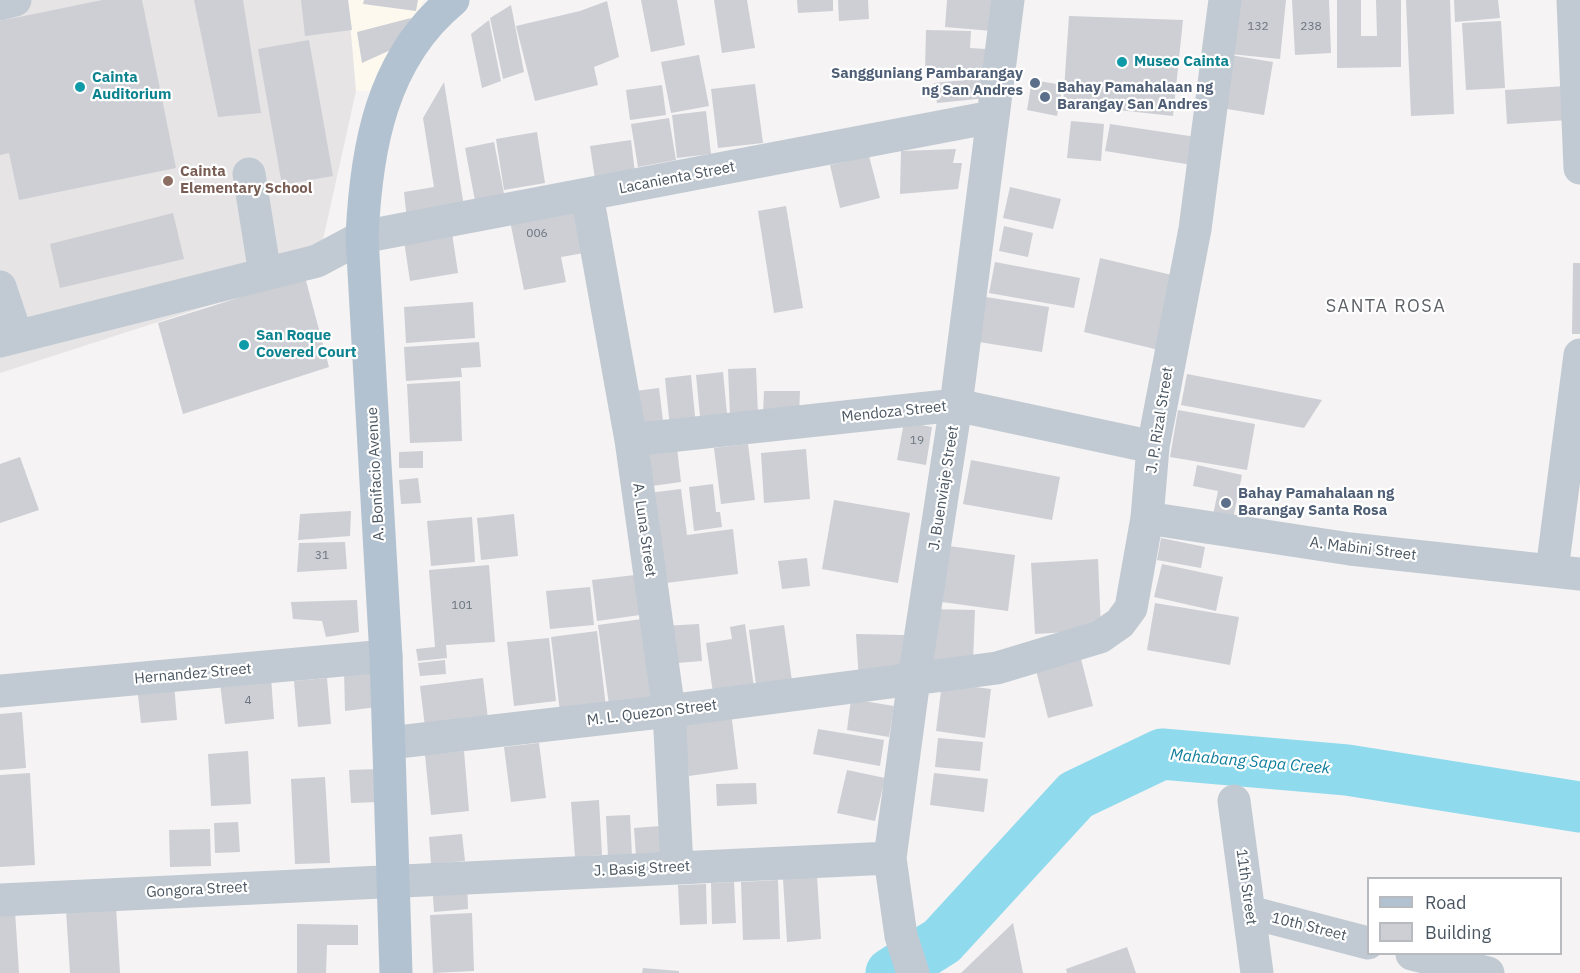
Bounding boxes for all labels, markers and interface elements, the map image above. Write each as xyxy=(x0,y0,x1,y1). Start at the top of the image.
house number: 132 xyxy=(1247,20,1269,34)
house number: 238 xyxy=(1300,20,1322,34)
place label: Museo Cainta xyxy=(1134,53,1229,71)
marker: Museo Cainta xyxy=(1115,55,1129,69)
place label: Sangguniang Pambarangay ng San Andres xyxy=(831,65,1023,100)
place label: Cainta Auditorium xyxy=(92,69,171,104)
marker: Sangguniang Pambarangay ng San Andres xyxy=(1028,76,1042,90)
place label: Bahay Pamahalaan ng Barangay San Andres xyxy=(1057,79,1213,114)
marker: Cainta Auditorium xyxy=(73,80,87,94)
marker: Bahay Pamahalaan ng Barangay San Andres xyxy=(1038,90,1052,104)
street label: Lacanienta Street xyxy=(617,158,737,198)
place label: Cainta Elementary School xyxy=(180,163,312,198)
marker: Cainta Elementary School xyxy=(161,174,175,188)
house number: 006 xyxy=(526,227,548,241)
district label: SANTA ROSA xyxy=(1326,296,1446,318)
place label: San Roque Covered Court xyxy=(256,327,357,362)
marker: San Roque Covered Court xyxy=(237,338,251,352)
street label: J. P. Rizal Street xyxy=(1143,366,1177,474)
street label: Mendoza Street xyxy=(841,398,947,426)
street label: A. Bonifacio Avenue xyxy=(364,407,388,541)
street label: J. Buenviaje Street xyxy=(925,425,963,551)
house number: 19 xyxy=(910,434,924,448)
street label: A. Luna Street xyxy=(629,482,659,578)
place label: Bahay Pamahalaan ng Barangay Santa Rosa xyxy=(1238,485,1394,520)
marker: Bahay Pamahalaan ng Barangay Santa Rosa xyxy=(1219,496,1233,510)
street label: A. Mabini Street xyxy=(1309,534,1417,564)
house number: 31 xyxy=(315,549,329,563)
house number: 101 xyxy=(451,599,473,613)
street label: Hernandez Street xyxy=(133,660,253,688)
house number: 4 xyxy=(244,694,252,708)
street label: M. L. Quezon Street xyxy=(586,696,718,730)
water label: Mahabang Sapa Creek xyxy=(1169,745,1331,779)
street label: 11th Street xyxy=(1232,848,1260,926)
street label: J. Basig Street xyxy=(593,857,691,881)
legend xyxy=(1367,877,1562,955)
street label: Gongora Street xyxy=(146,878,248,902)
text: Road xyxy=(1425,891,1466,914)
street label: 10th Street xyxy=(1270,909,1348,945)
text: Building xyxy=(1425,921,1491,944)

